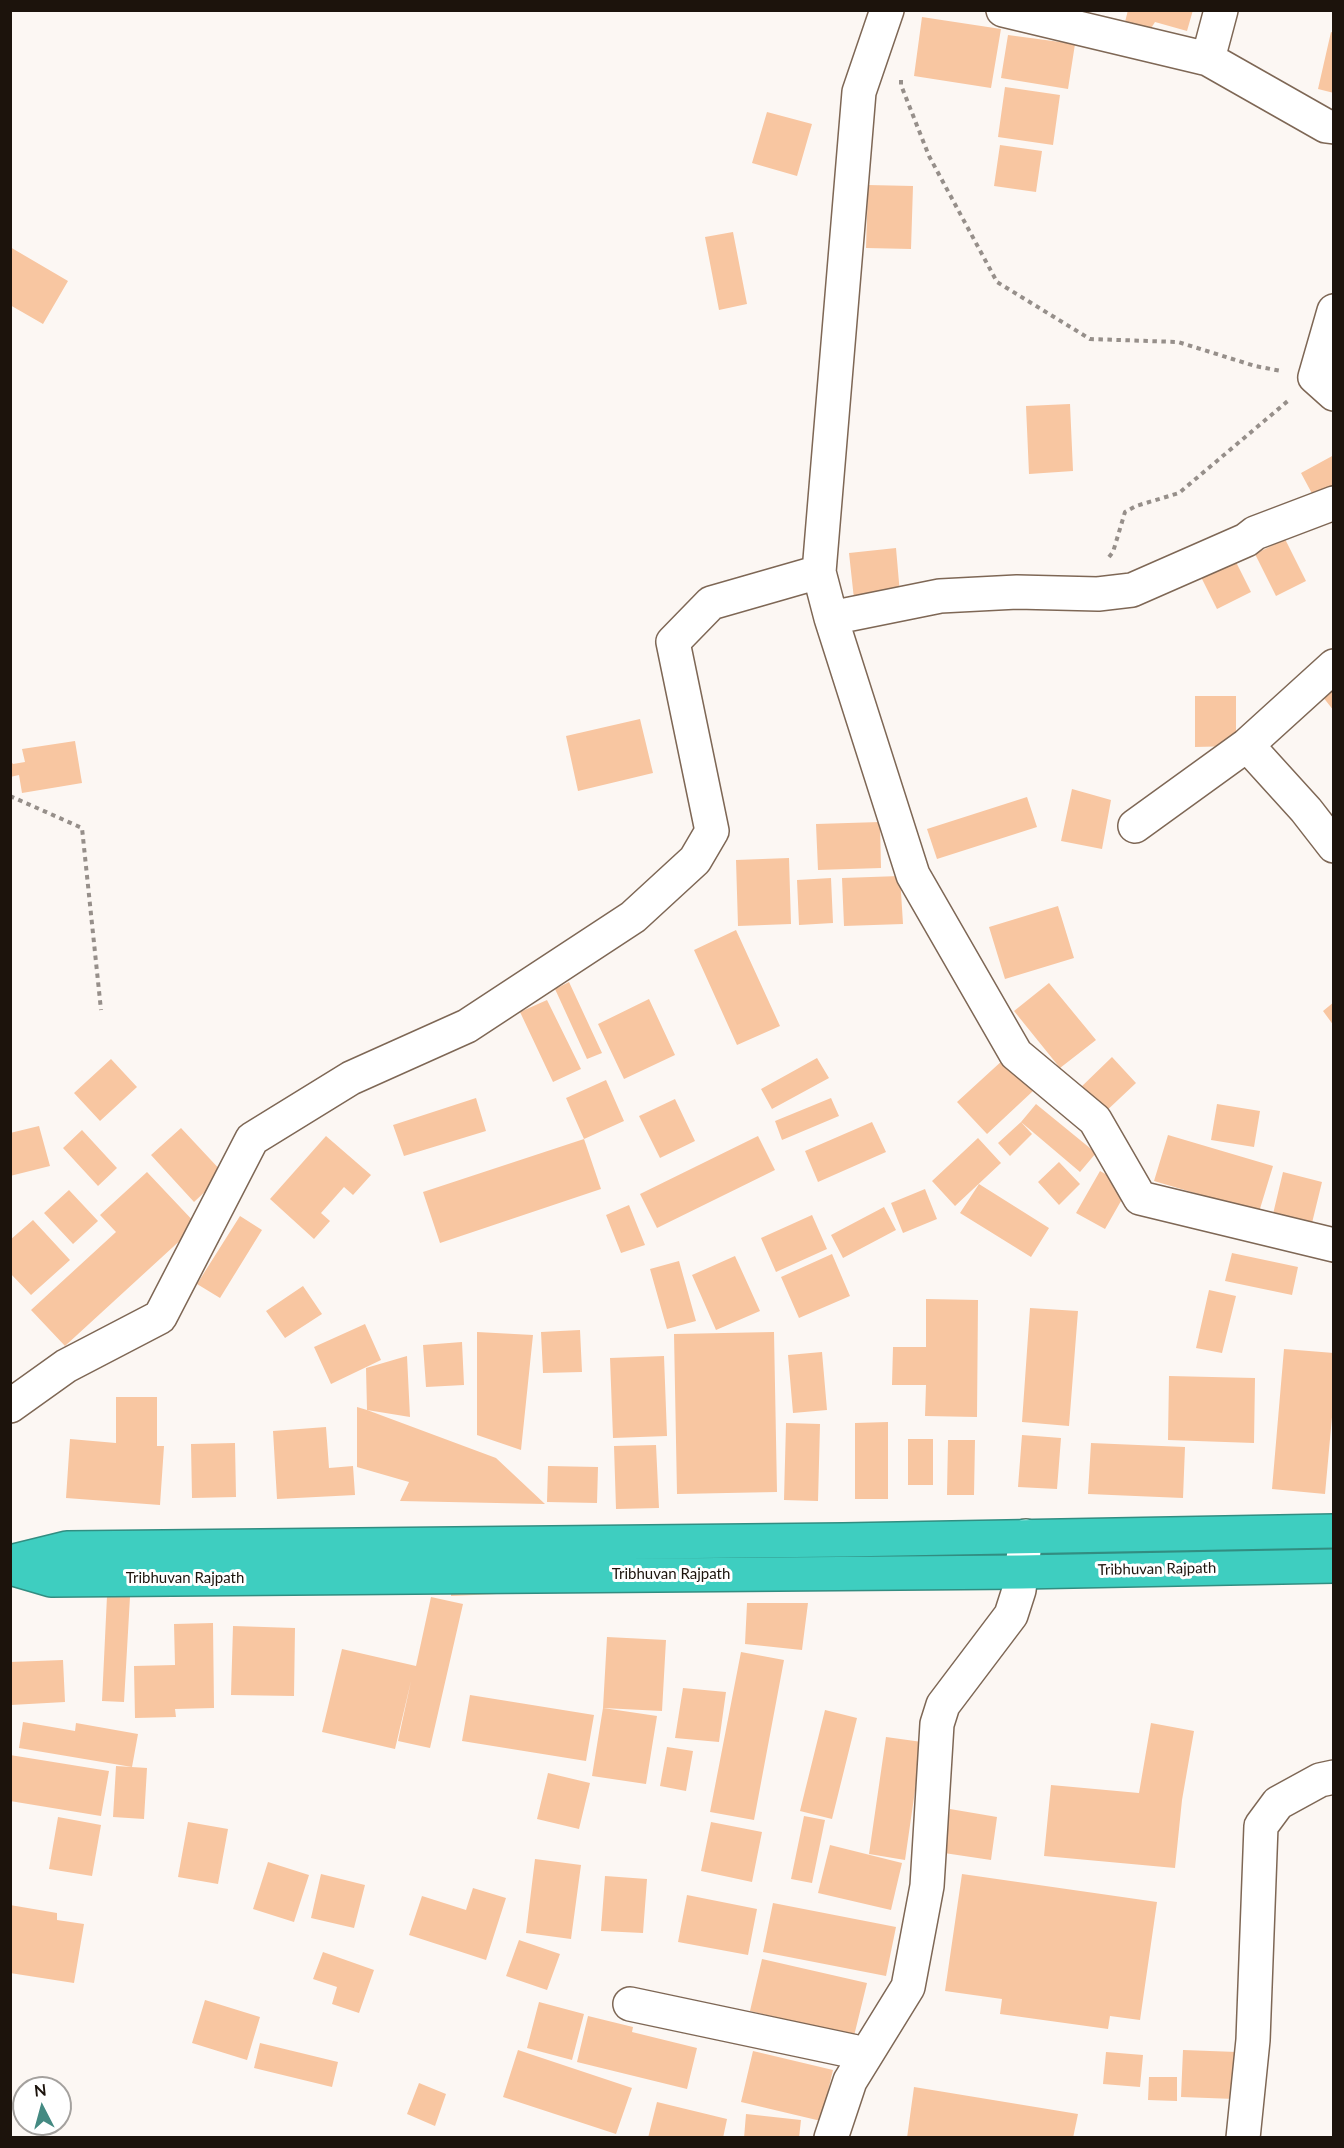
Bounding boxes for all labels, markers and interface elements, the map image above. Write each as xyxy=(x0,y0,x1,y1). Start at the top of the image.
street label: Tribhuvan Rajpath xyxy=(1098,1559,1216,1579)
street label: Tribhuvan Rajpath xyxy=(612,1565,730,1583)
street label: Tribhuvan Rajpath xyxy=(126,1569,244,1587)
north arrow xyxy=(12,2076,72,2136)
text: N xyxy=(33,2079,47,2100)

